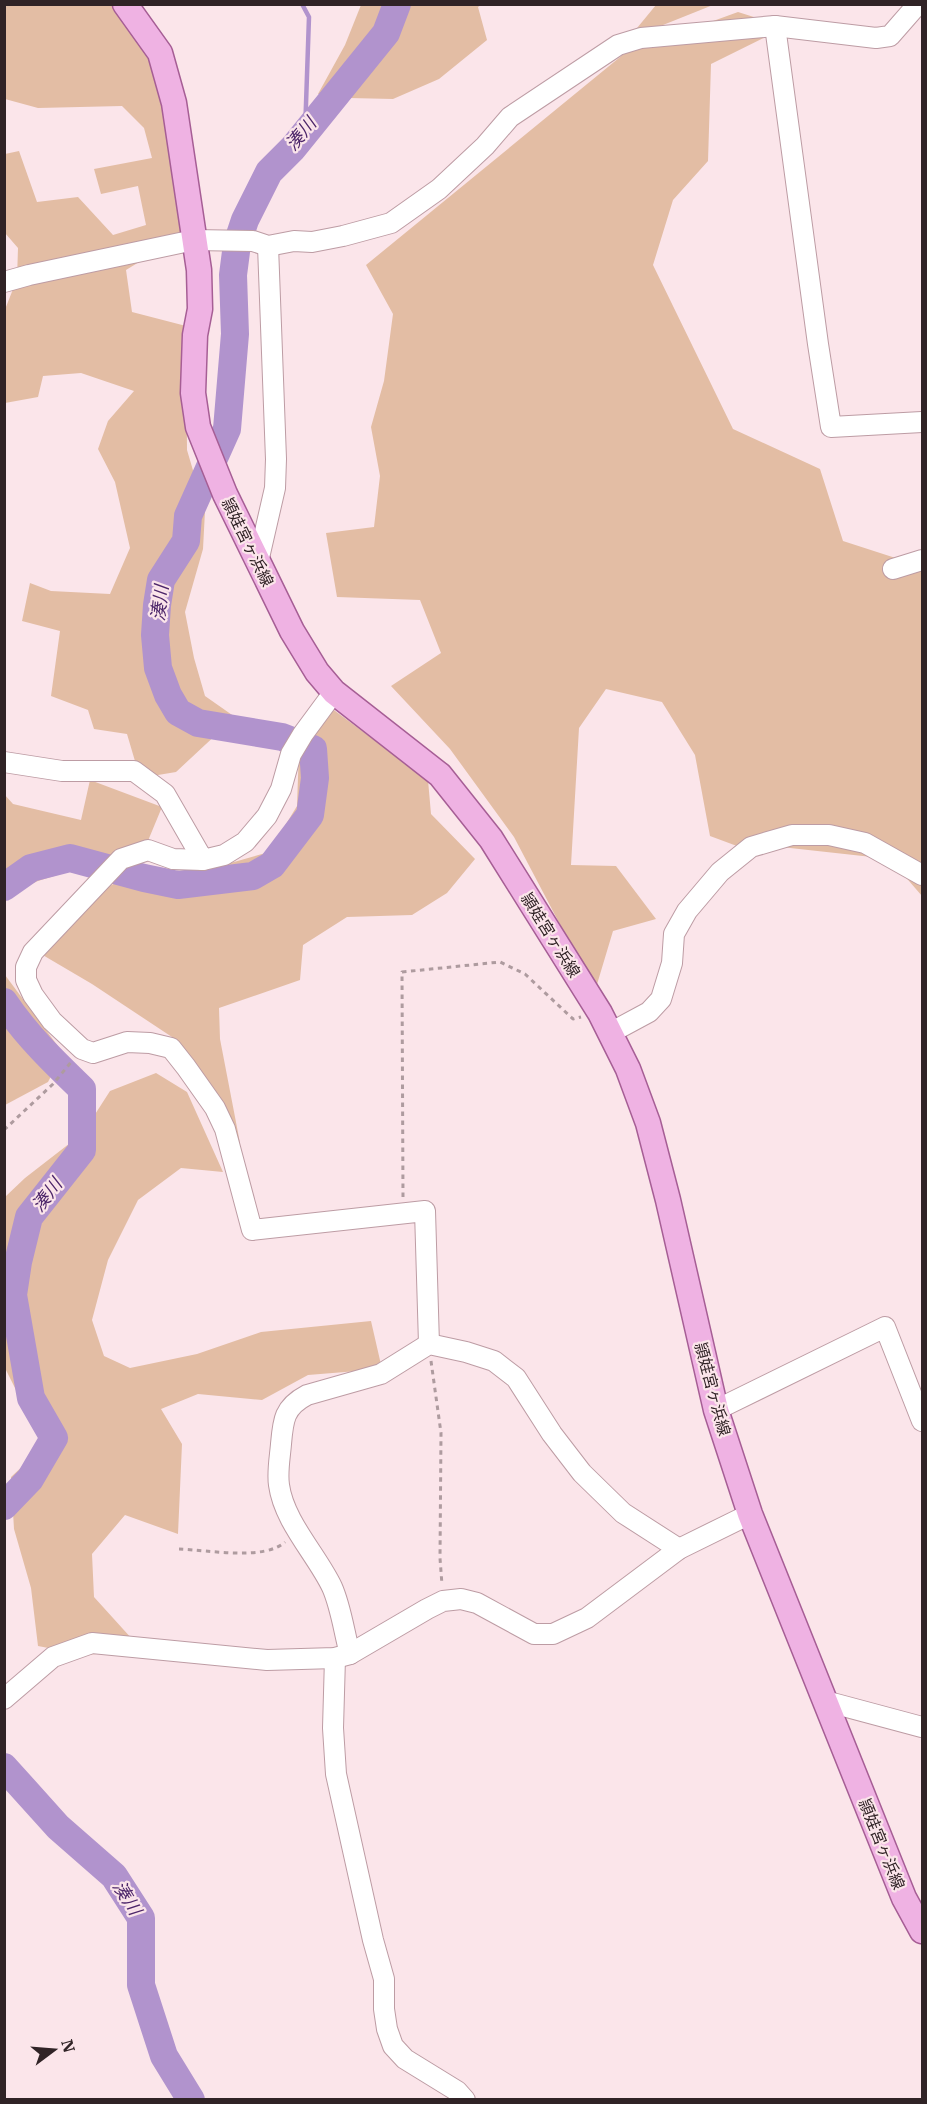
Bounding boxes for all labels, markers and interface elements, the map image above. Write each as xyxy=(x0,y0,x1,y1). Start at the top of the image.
water label: 湊川 xyxy=(280,111,322,155)
street label: 頴娃宮ヶ浜線 xyxy=(218,494,278,590)
water label: 湊川 xyxy=(146,582,173,622)
street label: 頴娃宮ヶ浜線 xyxy=(517,889,585,981)
water label: 湊川 xyxy=(26,1172,68,1216)
street label: 頴娃宮ヶ浜線 xyxy=(691,1340,735,1438)
street label: 頴娃宮ヶ浜線 xyxy=(855,1796,909,1892)
water label: 湊川 xyxy=(108,1876,148,1921)
north arrow xyxy=(24,2020,84,2080)
text: N xyxy=(57,2037,80,2055)

